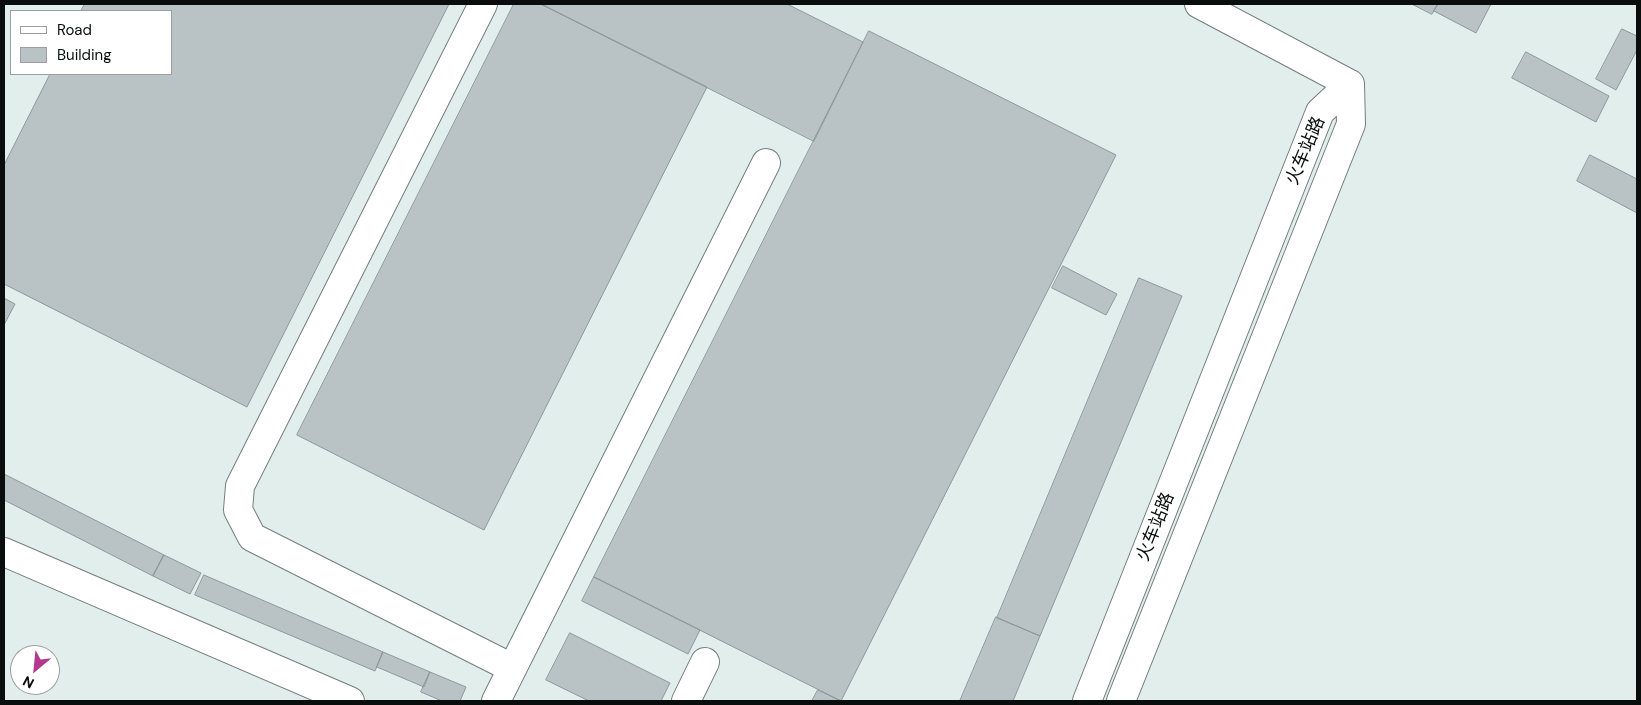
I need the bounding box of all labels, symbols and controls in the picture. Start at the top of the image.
legend [10,10,172,75]
text: Road [57,20,92,40]
text: Building [57,45,112,65]
street label: 火车站路 [1282,114,1330,188]
street label: 火车站路 [1133,490,1179,564]
north arrow [10,645,60,695]
text: N [20,672,37,693]

